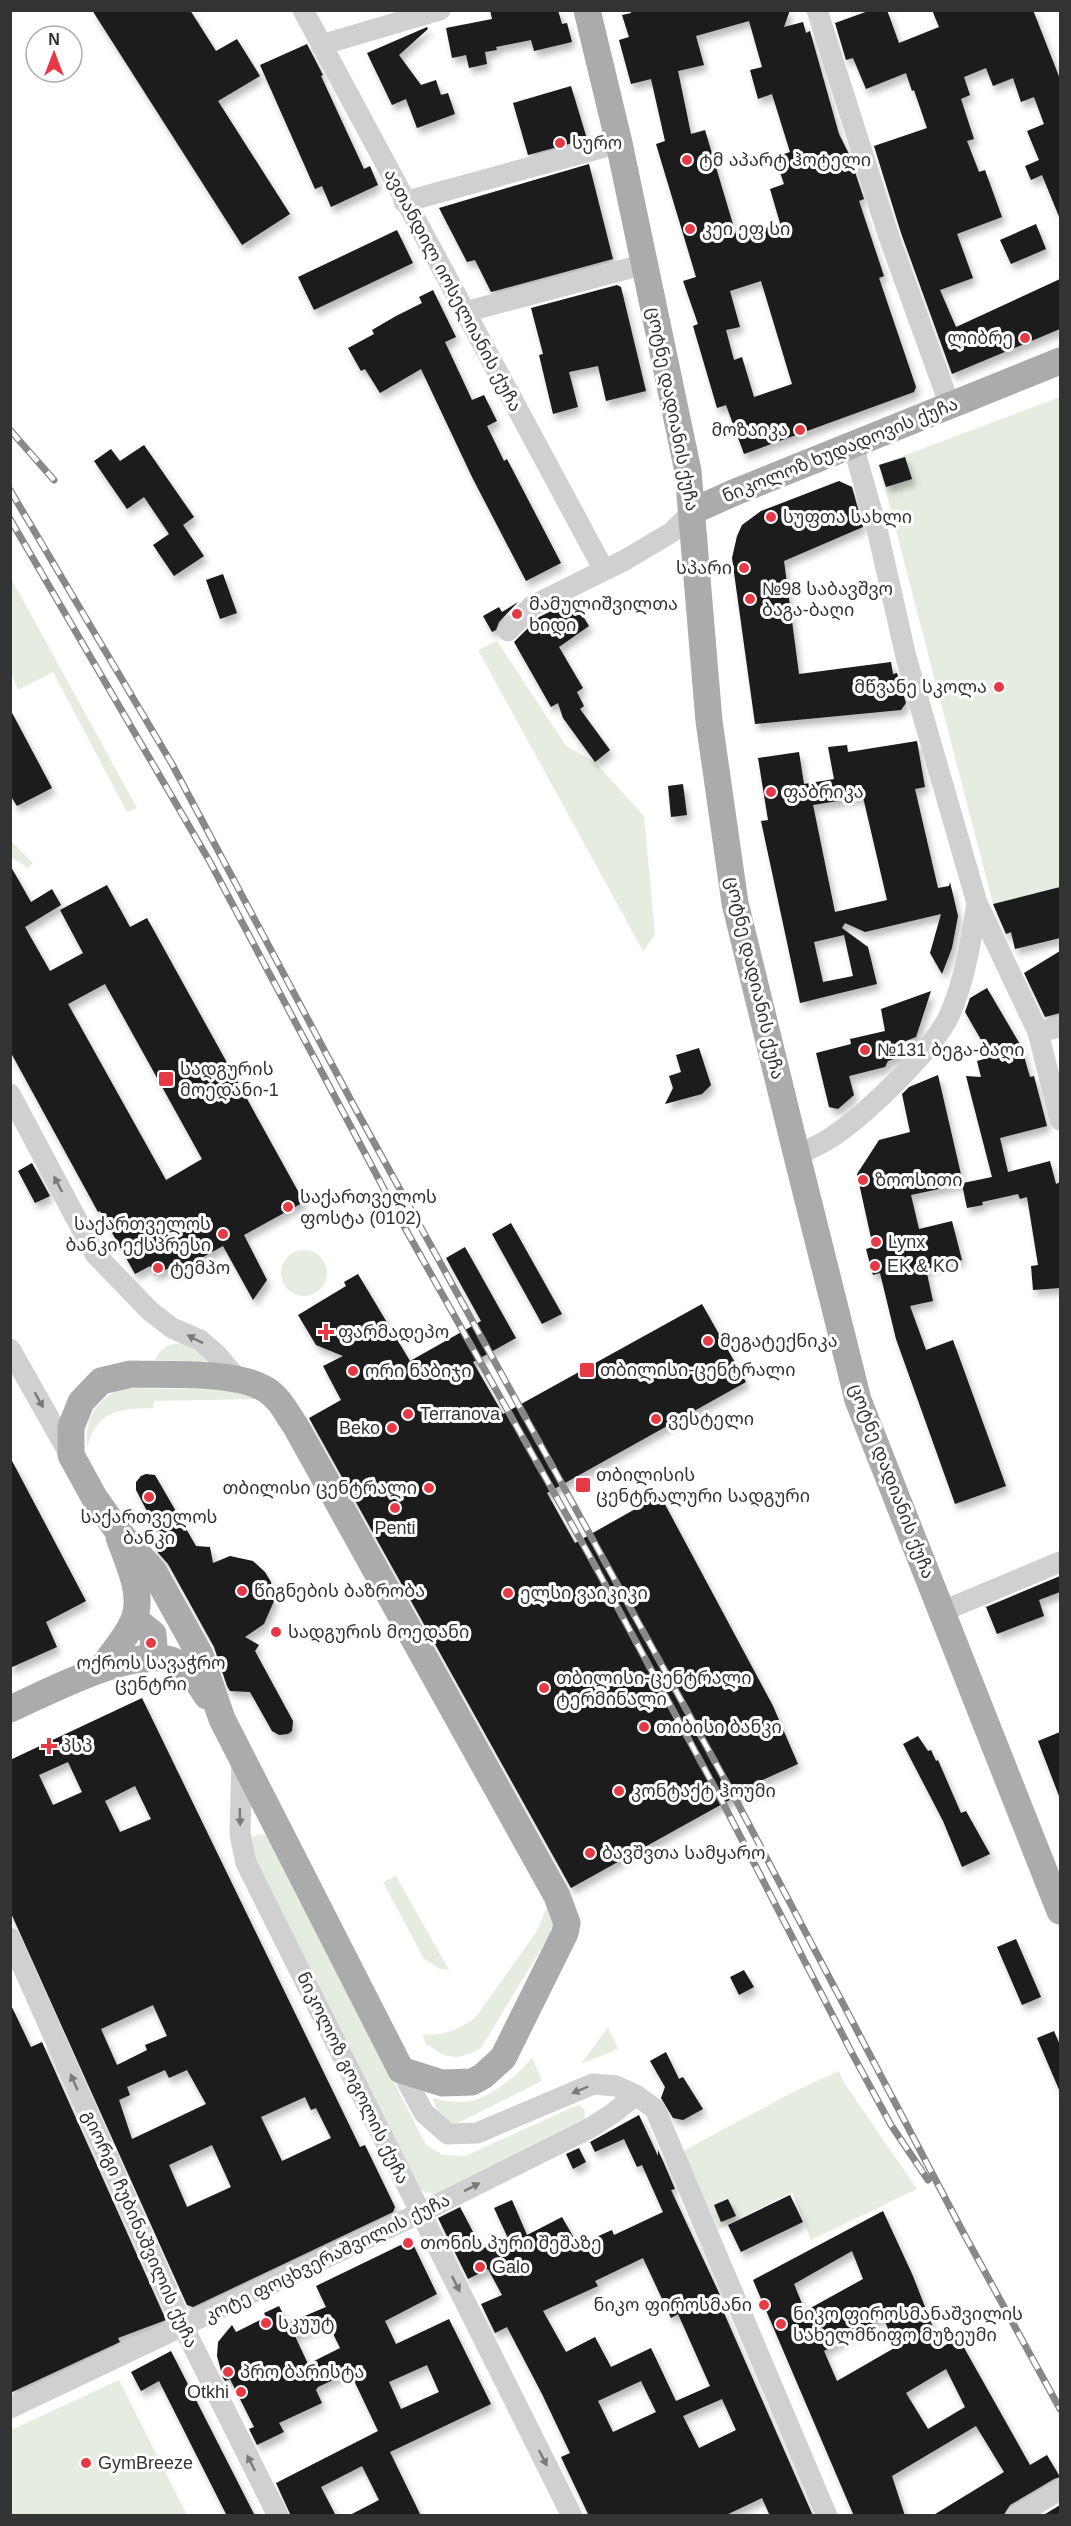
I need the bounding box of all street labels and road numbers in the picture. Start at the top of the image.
street label: ავთანდილ იოსელიანის ქუჩა [379,165,526,415]
street label: ცოტნე დადიანის ქუჩა [642,305,703,513]
street label: ნიკოლოზ ხუდადოვის ქუჩა [719,394,961,507]
street label: ცოტნე დადიანის ქუჩა [721,875,788,1081]
street label: ცოტნე დადიანის ქუჩა [845,1381,938,1582]
street label: ნიკოლოზ გოგოლის ქუჩა [292,1969,413,2188]
street label: გიორგი ჩუბინაშვილის ქუჩა [78,2107,202,2351]
street label: კოტე ფოცხვერაშვილის ქუჩა [201,2190,454,2327]

